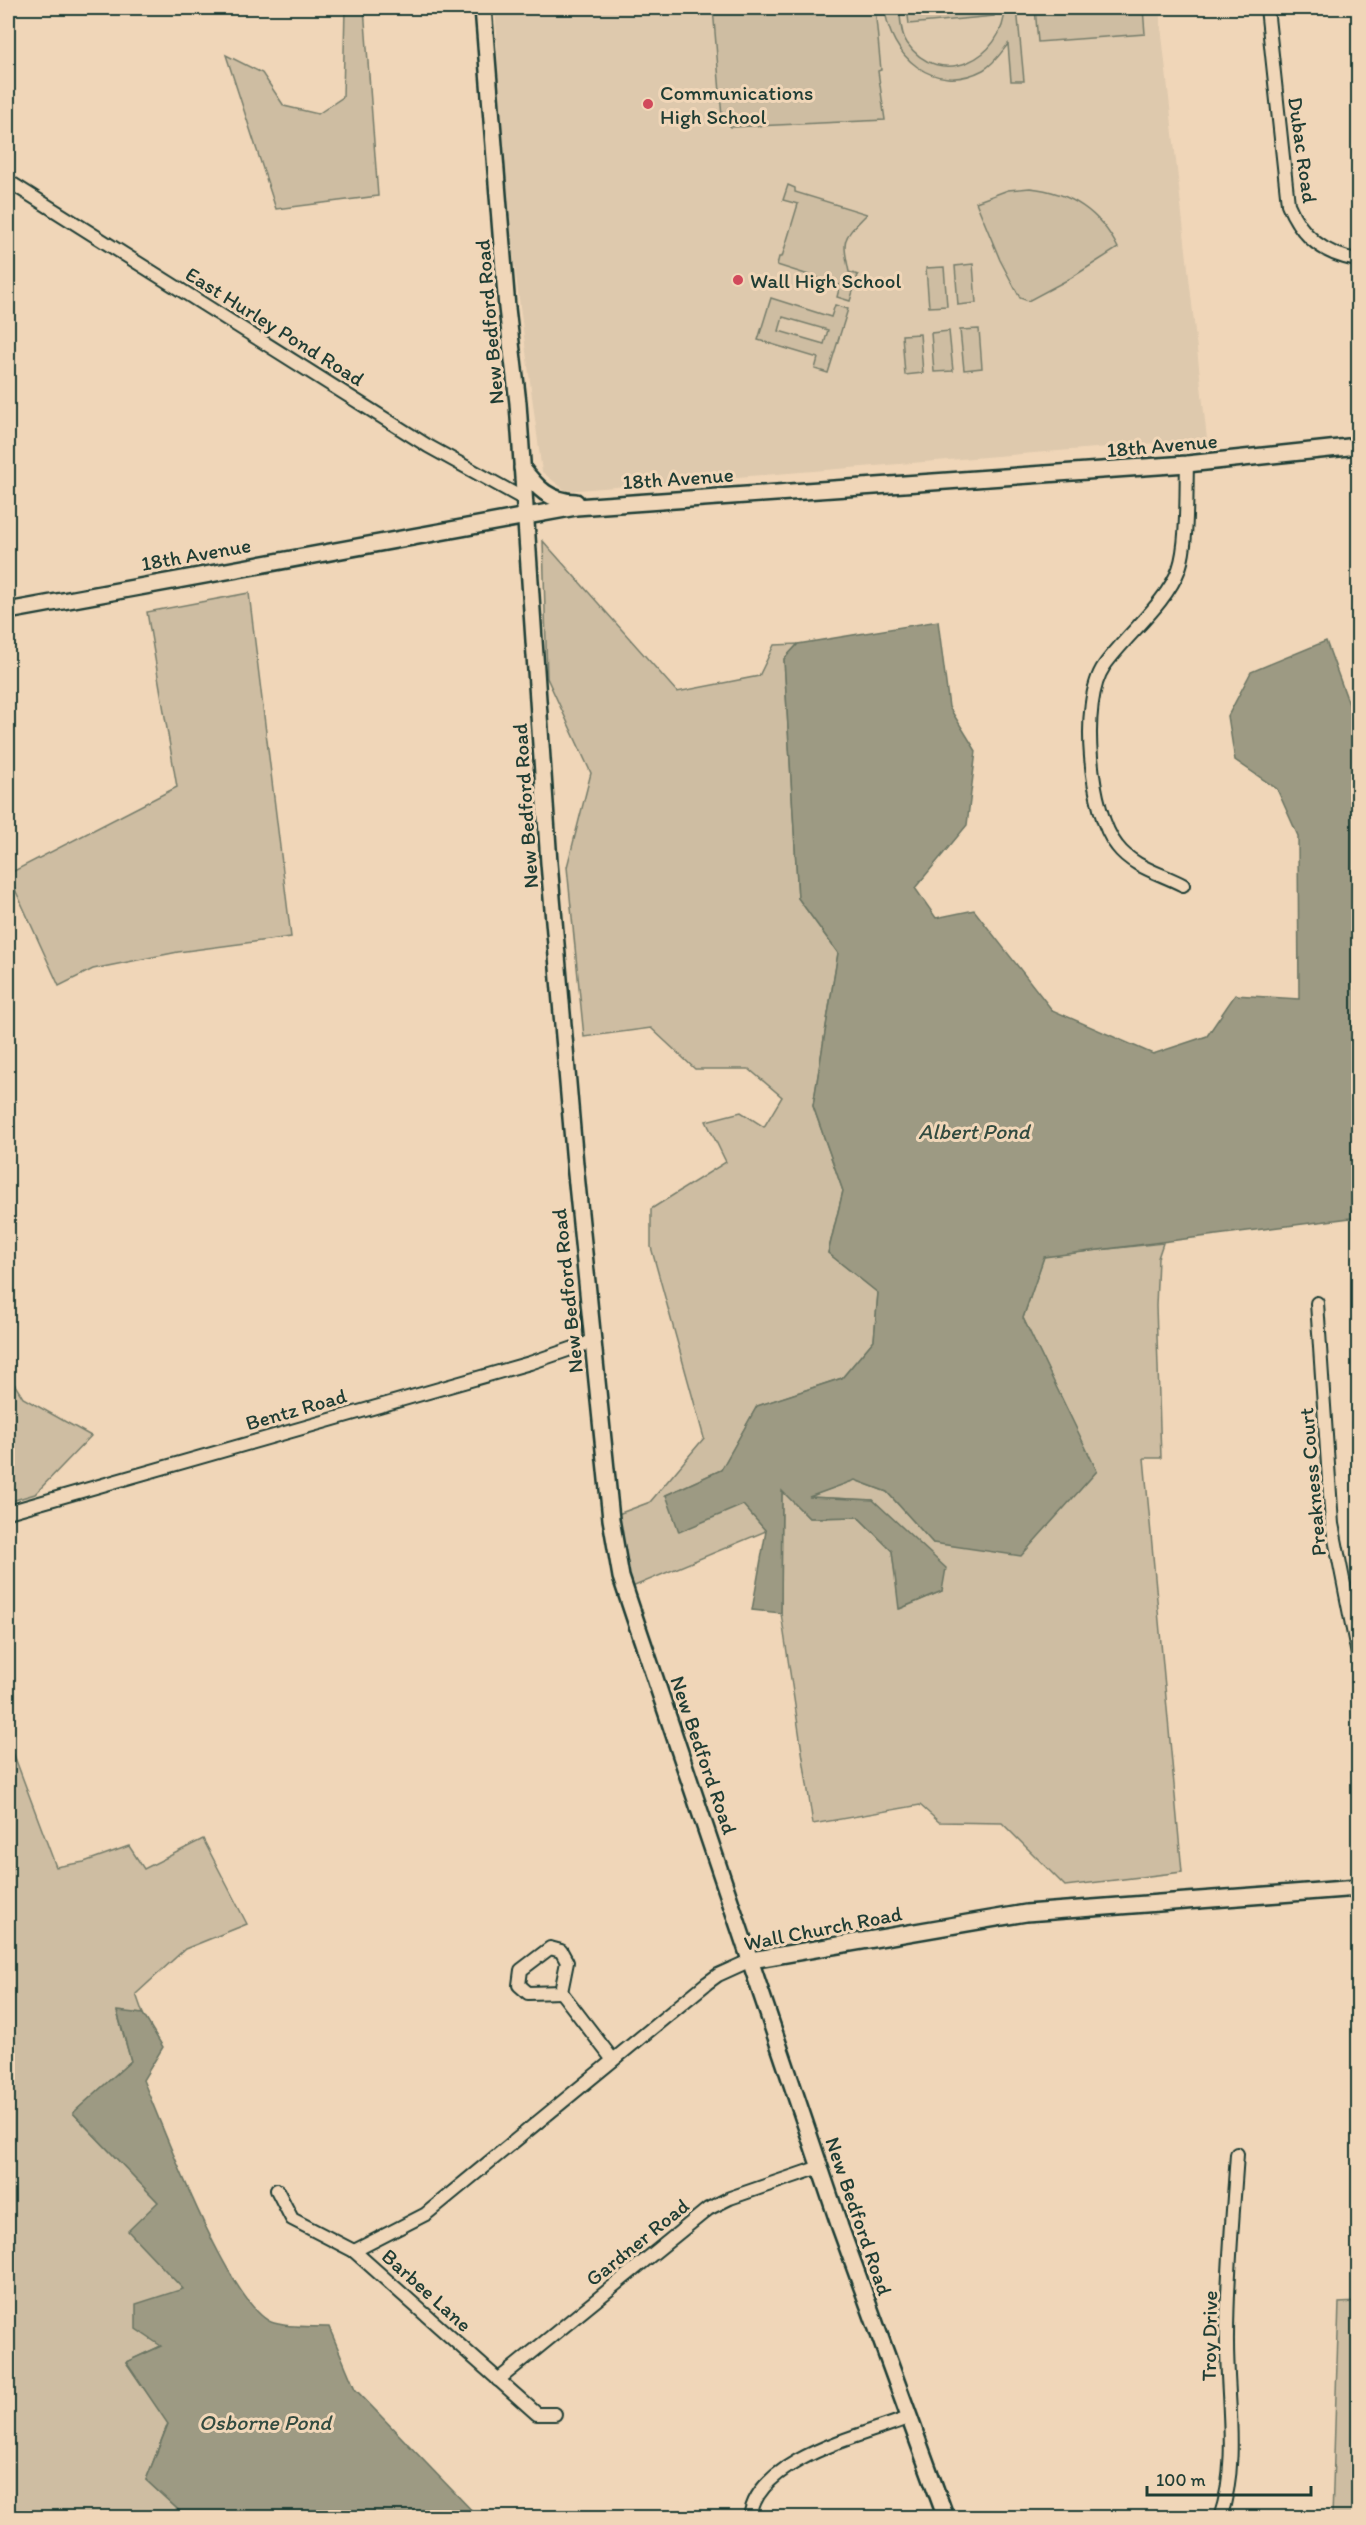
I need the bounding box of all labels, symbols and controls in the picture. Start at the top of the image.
place label: Communications High School [660,80,813,129]
street label: Dubac Road [1283,95,1323,205]
marker: Communications High School [641,97,655,111]
street label: New Bedford Road [469,238,509,406]
street label: East Hurley Pond Road [181,261,369,391]
place label: Wall High School [750,268,901,293]
marker: Wall High School [731,273,745,287]
street label: 18th Avenue [1105,428,1219,462]
street label: 18th Avenue [622,462,734,494]
street label: 18th Avenue [139,532,253,576]
street label: New Bedford Road [507,722,543,890]
water label: Albert Pond [918,1118,1032,1145]
street label: New Bedford Road [546,1207,588,1375]
street label: Bentz Road [243,1383,350,1435]
street label: Preakness Court [1293,1407,1331,1557]
street label: New Bedford Road [665,1673,743,1838]
street label: Wall Church Road [742,1900,905,1956]
street label: New Bedford Road [820,2134,898,2299]
street label: Gardner Road [580,2193,694,2291]
street label: Barbee Lane [377,2243,477,2337]
street label: Troy Drive [1196,2290,1222,2382]
water label: Osborne Pond [199,2409,333,2436]
scale bar [1147,2459,1310,2497]
text: 100 m [1156,2469,1206,2491]

